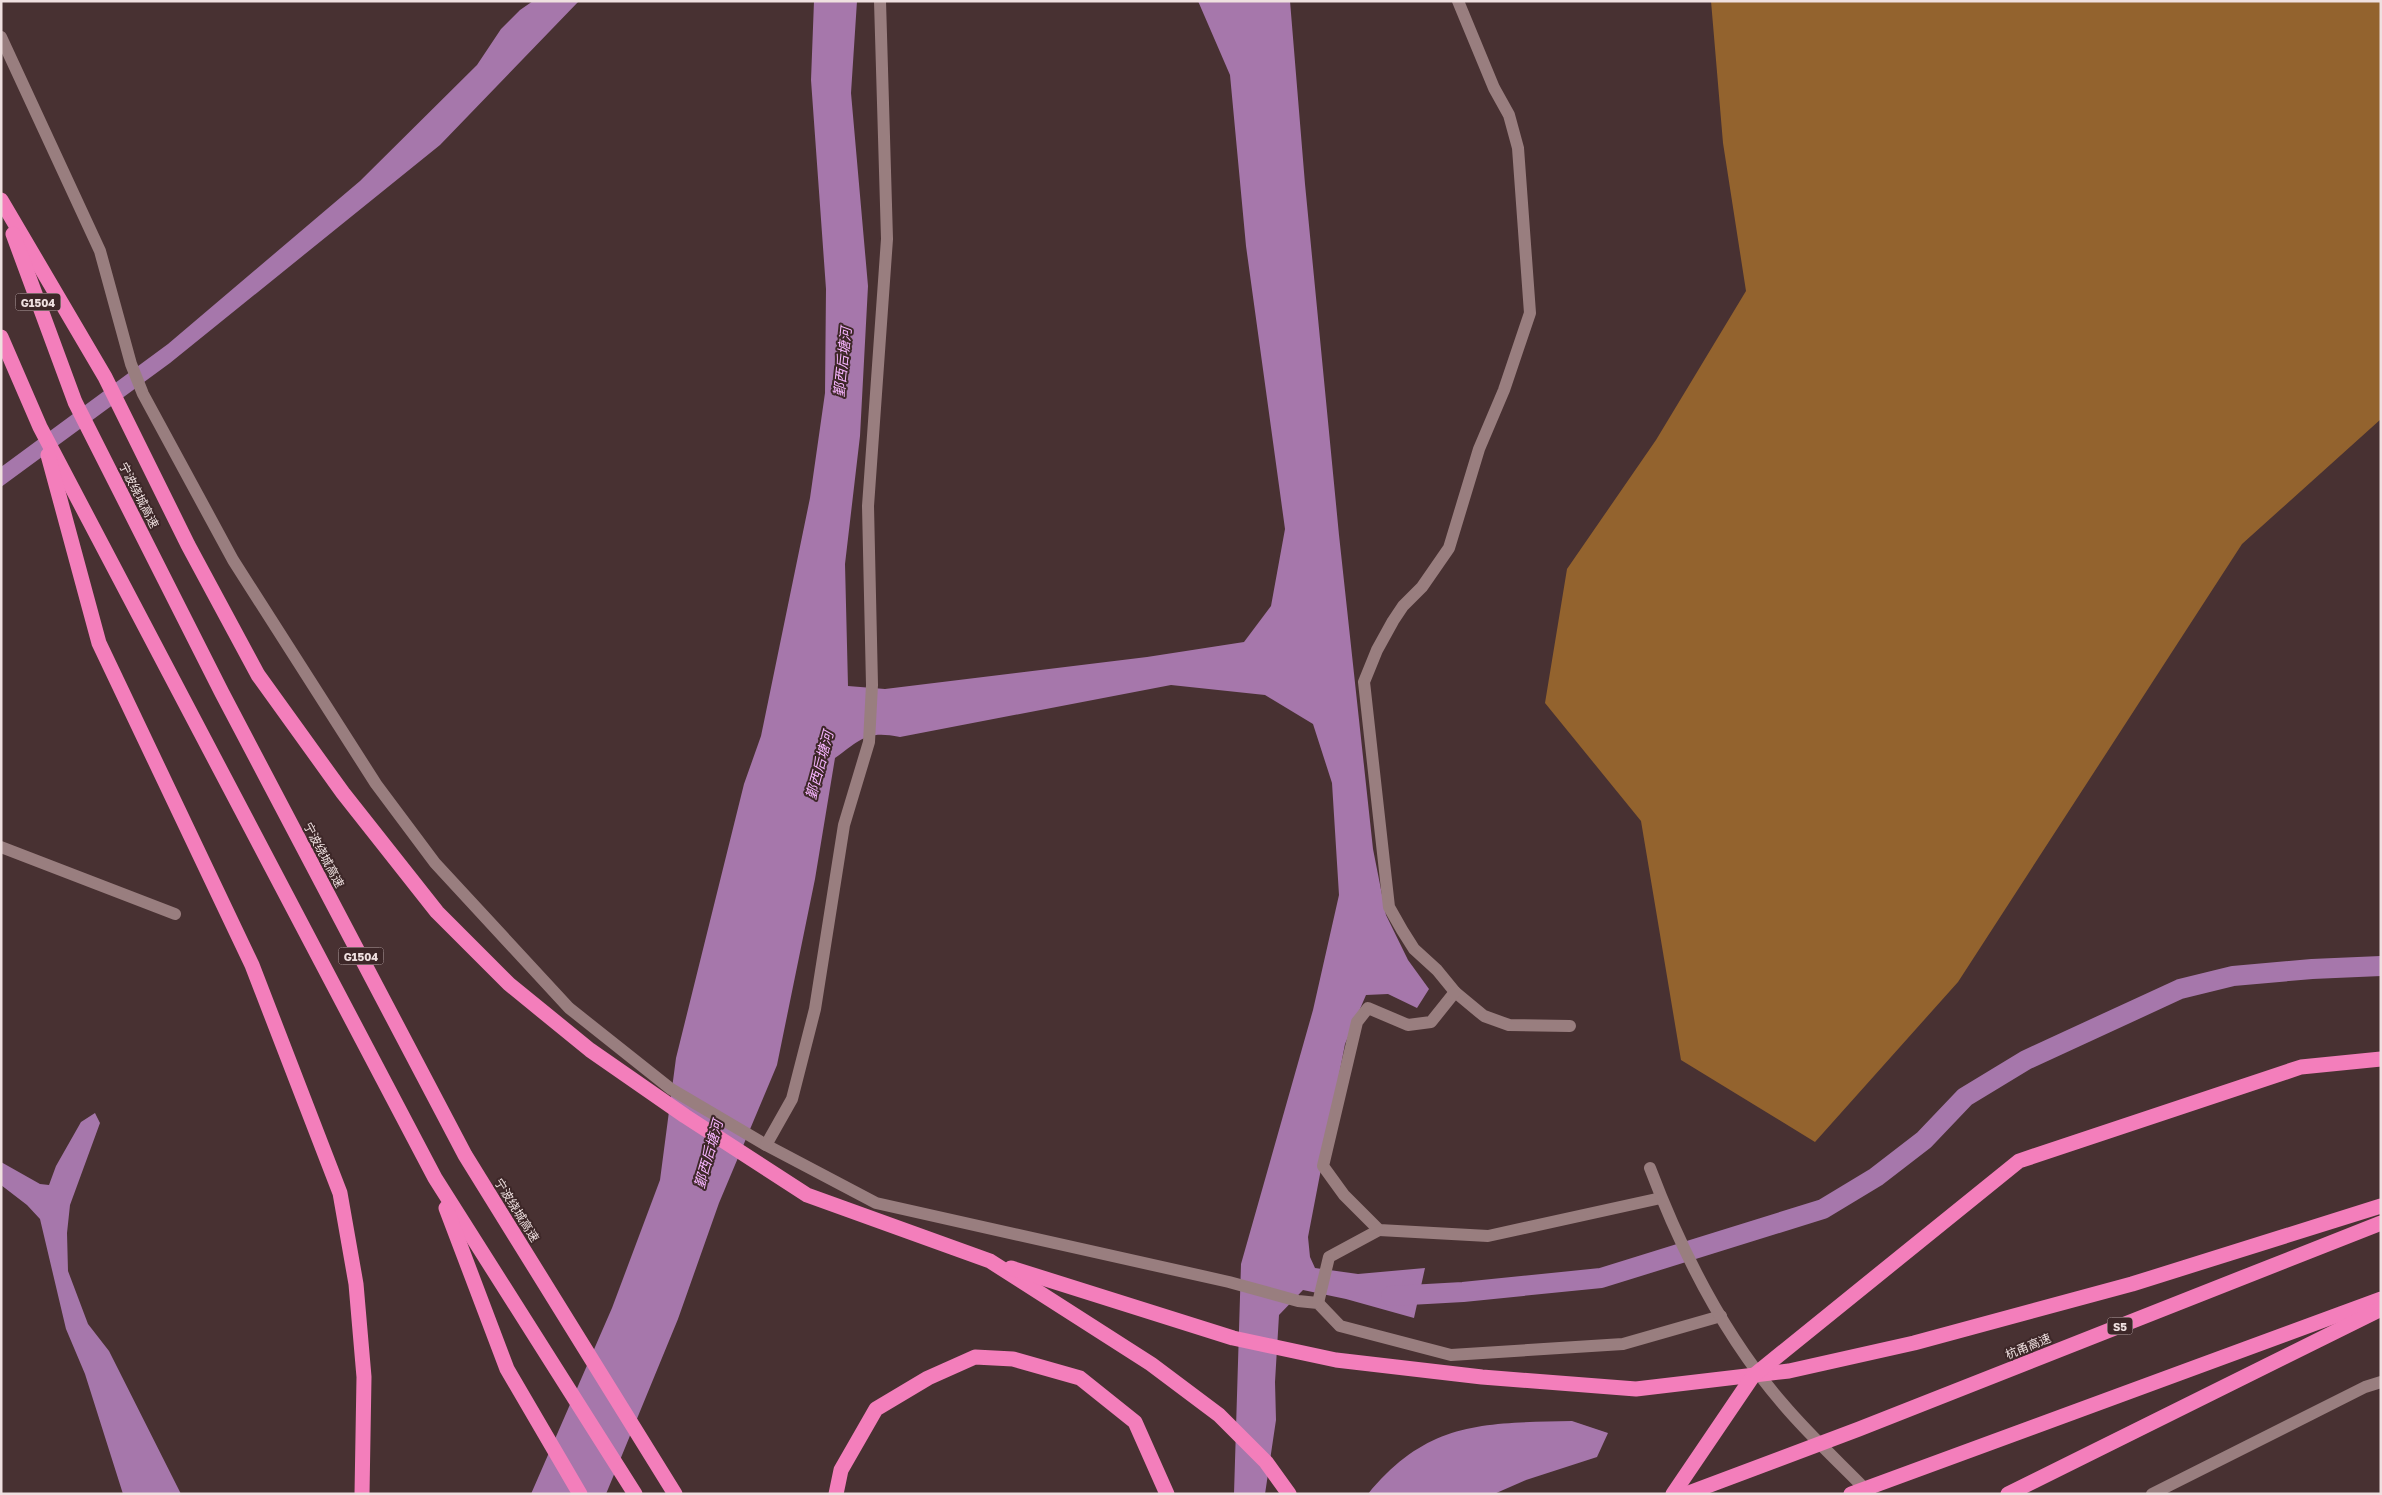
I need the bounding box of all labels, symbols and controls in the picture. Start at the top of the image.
road number: G1504 [15,294,60,310]
water label: 鄞西后塘河 [830,323,854,398]
street label: 宁波绕城高速 [116,460,162,530]
water label: 鄞西后塘河 [802,726,837,801]
street label: 宁波绕城高速 [300,820,348,890]
road number: G1504 [338,948,384,964]
water label: 鄞西后塘河 [690,1115,727,1190]
street label: 宁波绕城高速 [492,1175,542,1245]
road number: S5 [2108,1318,2132,1334]
street label: 杭甬高速 [2003,1330,2053,1362]

